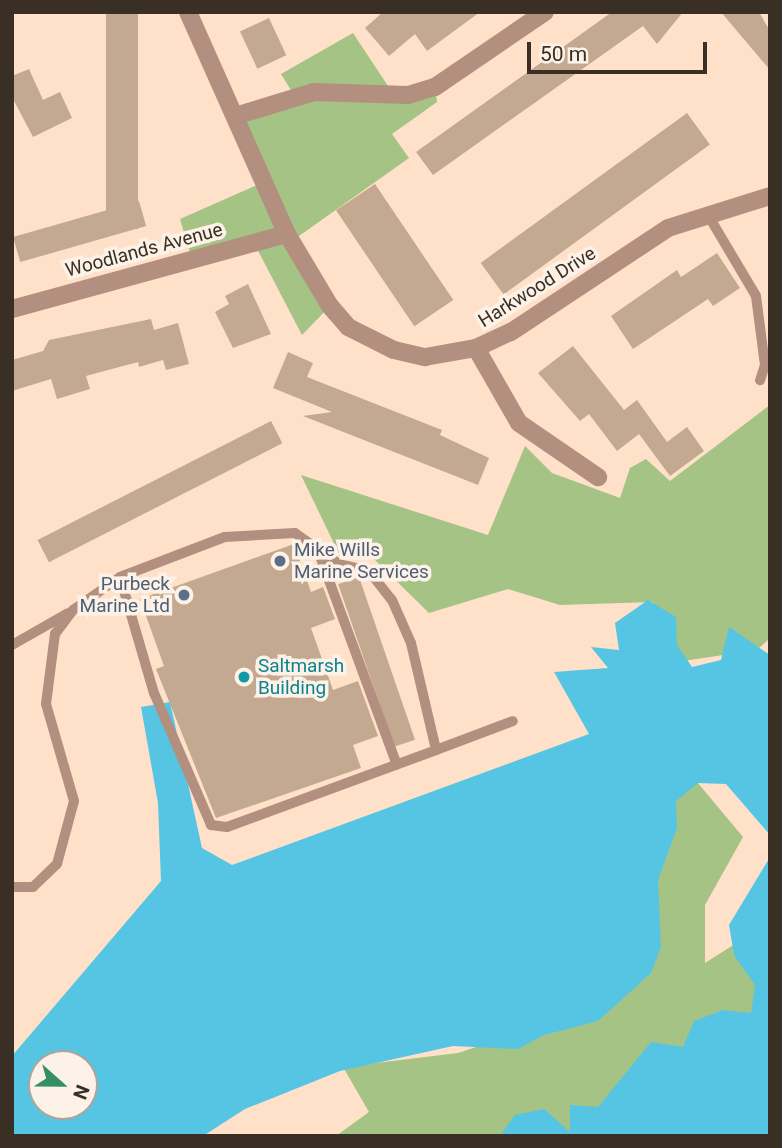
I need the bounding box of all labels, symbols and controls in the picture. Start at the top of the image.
scale bar [530,28,710,72]
text: 50 m [540,42,587,66]
street label: Woodlands Avenue [63,218,225,282]
street label: Harkwood Drive [474,242,600,332]
place label: Mike Wills Marine Services [294,539,429,583]
marker: Mike Wills Marine Services [272,553,288,569]
place label: Purbeck Marine Ltd [80,573,170,617]
marker: Purbeck Marine Ltd [176,587,192,603]
place label: Saltmarsh Building [258,655,344,699]
marker: Saltmarsh Building [236,669,252,685]
north arrow [28,1050,98,1120]
text: N [68,1082,94,1102]

